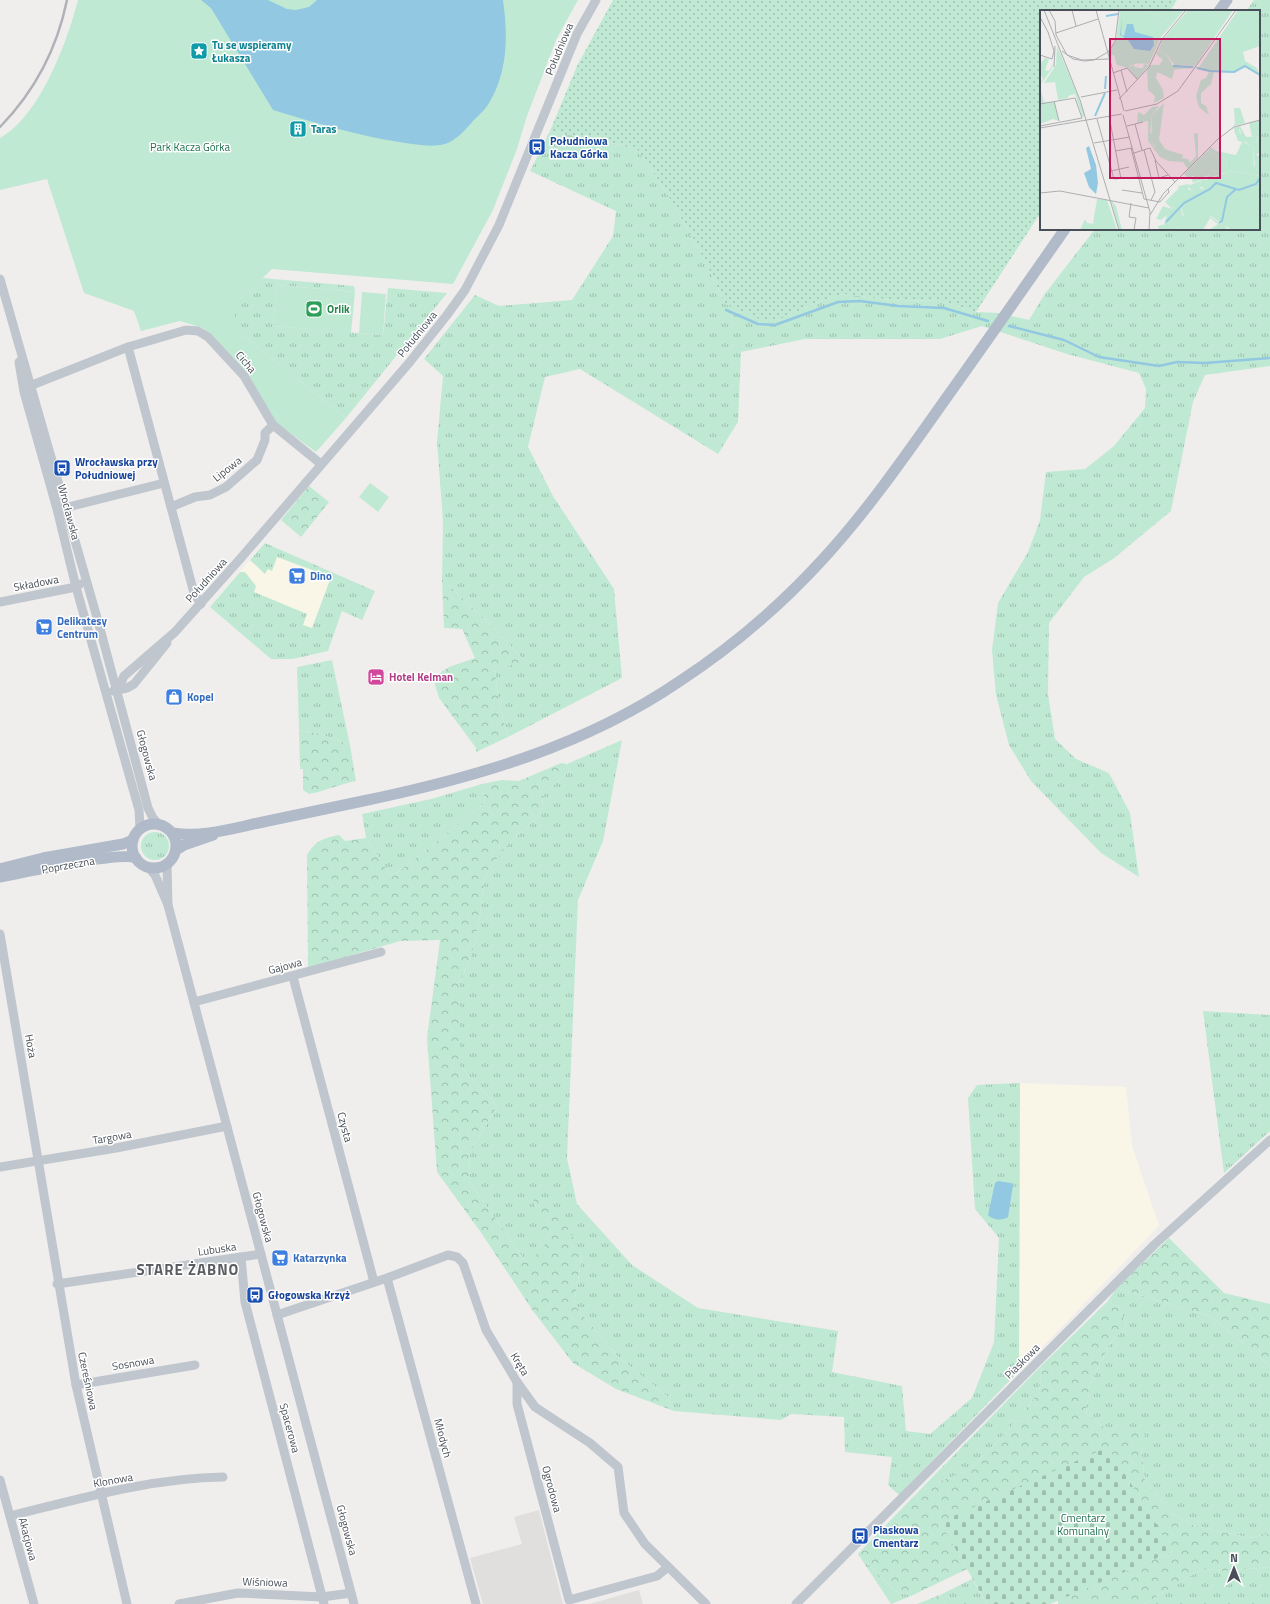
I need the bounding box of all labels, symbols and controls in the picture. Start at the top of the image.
inset map [1040,10,1260,230]
street label: Południowa [541,20,577,78]
place label: Tu se wspieramy Łukasza [211,37,292,66]
place icon: Tu se wspieramy Łukasza [189,41,209,61]
building icon: Taras [288,119,308,139]
place label: Taras [311,121,337,137]
place label: Południowa Kacza Górka [550,133,608,162]
bus stop icon: Południowa Kacza Górka [527,137,547,157]
park label: Park Kacza Górka [150,139,231,155]
sports icon: Orlik [304,299,324,319]
place label: Orlik [327,301,350,317]
street label: Południowa [393,307,441,361]
street label: Cicha [232,347,260,377]
street label: Lipowa [209,452,245,485]
place label: Wrocławska przy Południowej [75,454,158,483]
bus stop icon: Wrocławska przy Południowej [52,458,72,478]
street label: Wrocławska [54,482,84,542]
street label: Południowa [182,554,231,606]
supermarket icon: Dino [287,566,307,586]
place label: Dino [310,568,332,584]
street label: Składowa [12,571,60,595]
place label: Delikatesy Centrum [57,613,107,642]
supermarket icon: Delikatesy Centrum [34,617,54,637]
hotel icon: Hotel Kelman [366,667,386,687]
place label: Hotel Kelman [389,669,453,685]
shop icon: Kopel [164,687,184,707]
place label: Kopel [187,689,214,705]
street label: Głogowska [133,728,162,782]
street label: Poprzeczna [40,852,96,878]
street label: Gajowa [266,954,304,978]
street label: Hoża [21,1033,41,1060]
street label: Czysta [333,1110,357,1144]
street label: Targowa [91,1126,133,1148]
street label: Głogowska [249,1190,278,1244]
street label: Lubuska [197,1238,238,1260]
supermarket icon: Katarzynka [270,1248,290,1268]
place label: Katarzynka [293,1250,347,1266]
district label: STARE ŻABNO [137,1258,239,1281]
bus stop icon: Głogowska Krzyż [245,1285,265,1305]
place label: Głogowska Krzyż [268,1287,350,1303]
street label: Piaskowa [1001,1339,1044,1382]
street label: Kręta [507,1349,534,1379]
street label: Czereśniowa [74,1351,102,1412]
street label: Sosnowa [111,1351,156,1375]
street label: Spacerowa [276,1401,304,1455]
street label: Młodych [430,1417,456,1460]
street label: Ogrodowa [538,1464,566,1515]
street label: Klonowa [92,1469,135,1491]
street label: Głogowska [333,1503,362,1557]
park label: Cmentarz Komunalny [1057,1510,1110,1539]
street label: Akacjowa [15,1516,42,1563]
place label: Piaskowa Cmentarz [873,1522,919,1551]
bus stop icon: Piaskowa Cmentarz [850,1526,870,1546]
north arrow [1214,1548,1254,1588]
text: N [1230,1550,1238,1566]
street label: Wiśniowa [242,1573,288,1591]

